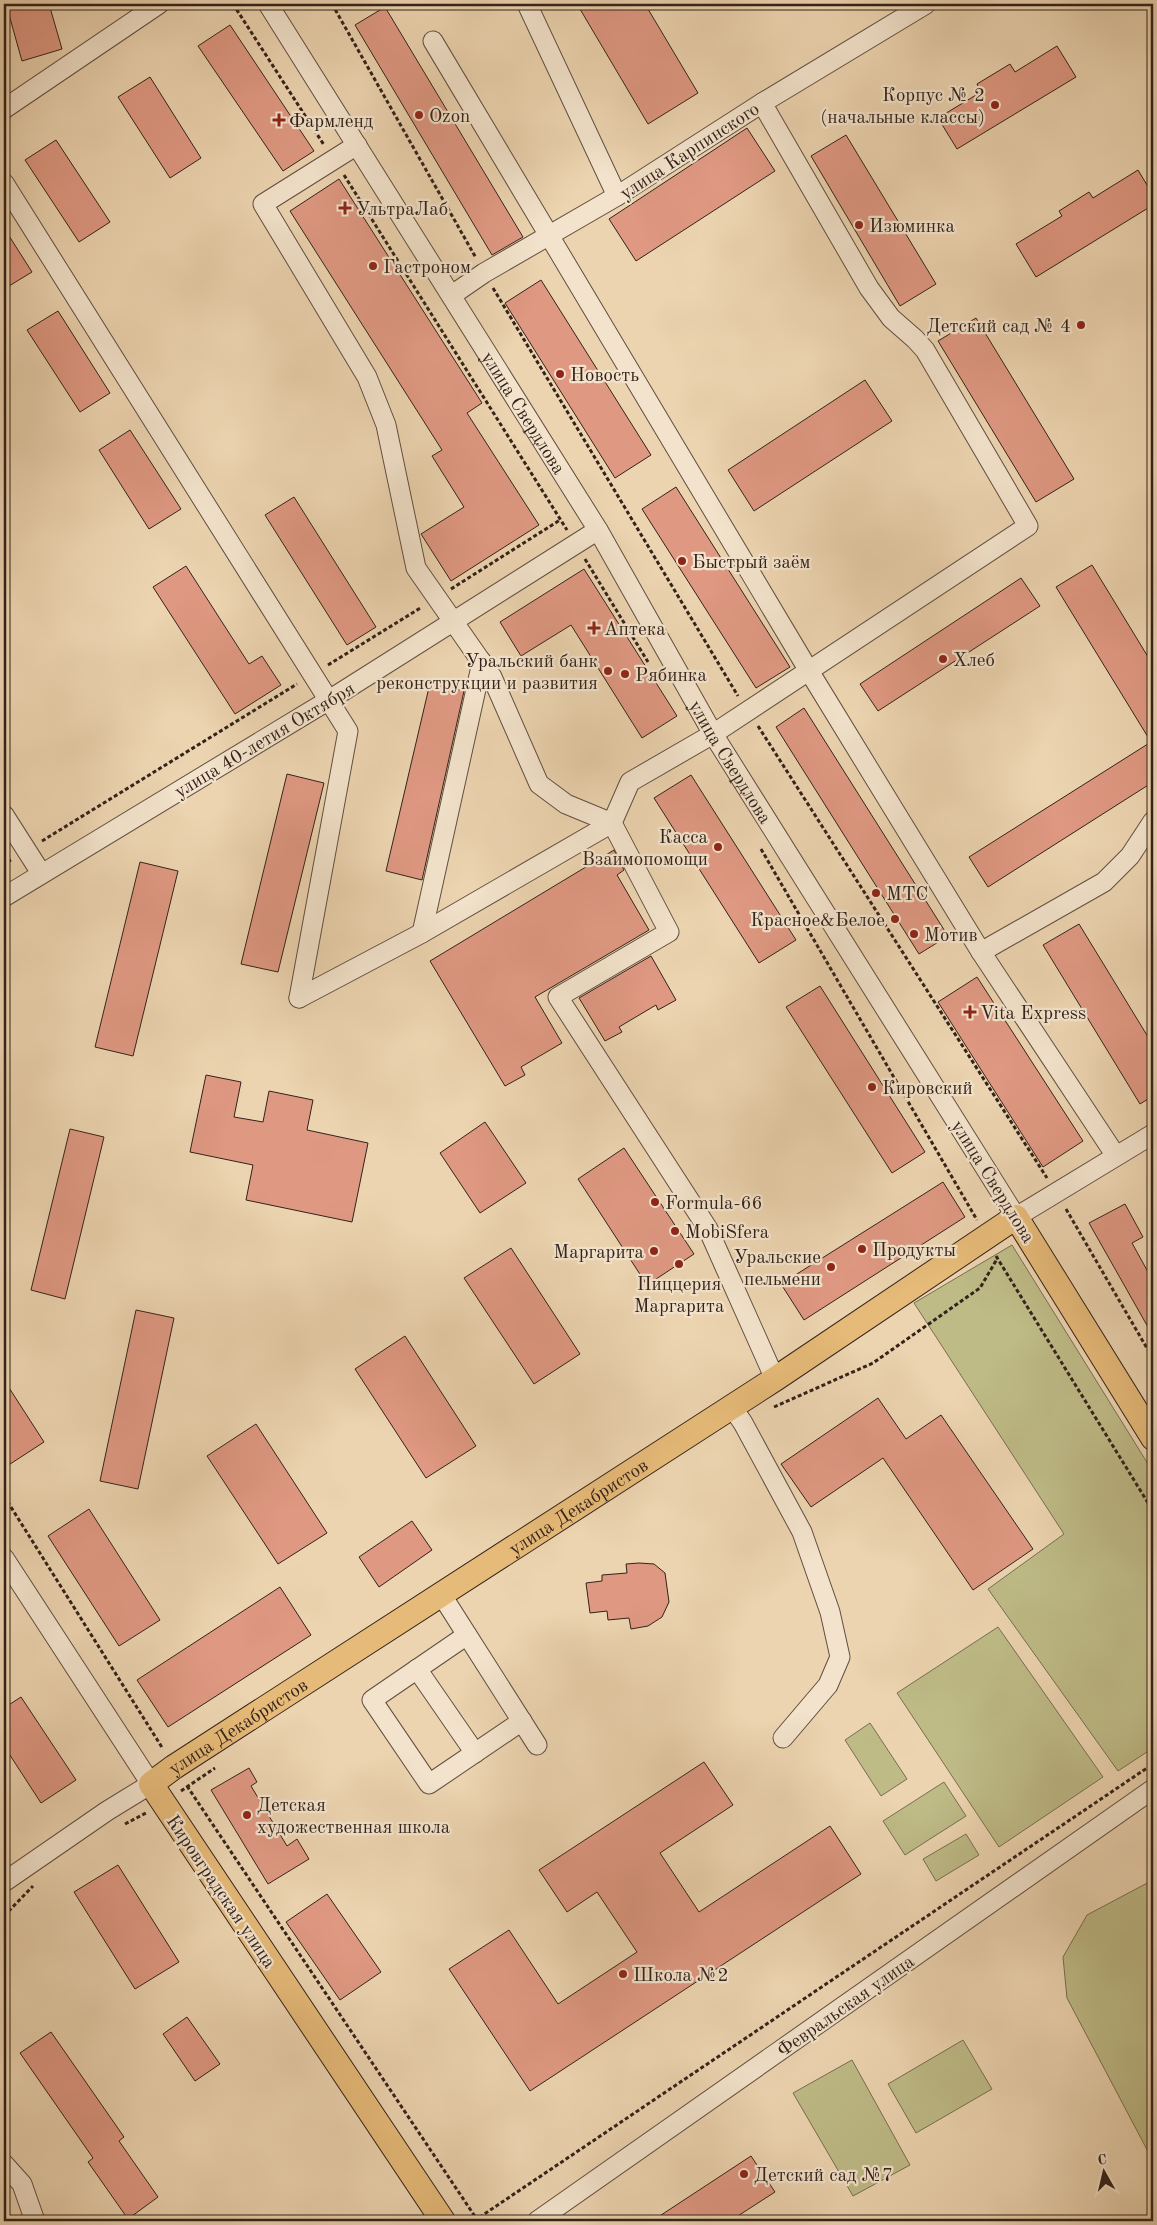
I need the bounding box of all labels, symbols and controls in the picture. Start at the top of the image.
place label: Корпус № 2 (начальные классы) [820,87,985,128]
marker: Корпус № 2 (начальные классы) [989,99,1001,111]
street label: улица Карпинского [617,100,763,204]
place label: Ozon [429,108,470,127]
marker: Ozon [413,109,425,121]
place label: Фармленд [289,113,374,132]
marker: Фармленд [273,114,285,126]
marker: УльтраЛаб [338,201,352,215]
place label: УльтраЛаб [356,201,448,220]
place label: Изюминка [869,218,956,237]
marker: Изюминка [853,219,865,231]
place label: Гастроном [383,259,471,278]
marker: Гастроном [367,260,379,272]
place label: Детский сад № 4 [927,318,1071,337]
marker: Детский сад № 4 [1075,319,1087,331]
street label: улица Свердлова [477,349,568,479]
place label: Новость [570,367,639,386]
marker: Новость [554,368,566,380]
place label: Быстрый заём [692,554,811,573]
marker: Быстрый заём [676,555,688,567]
place label: Аптека [604,621,666,640]
marker: Аптека [588,622,600,634]
place label: Хлеб [953,652,995,671]
place label: Уральский банк реконструкции и развития [376,653,598,694]
marker: Хлеб [937,653,949,665]
marker: Уральский банк реконструкции и развития [602,665,614,677]
place label: Рябинка [635,667,707,686]
marker: Рябинка [619,668,631,680]
street label: улица 40-летия Октября [172,680,359,802]
street label: улица Свердлова [684,698,774,828]
place label: Касса Взаимопомощи [582,829,709,870]
marker: Касса Взаимопомощи [712,841,724,853]
place label: МТС [886,886,928,905]
marker: МТС [870,887,882,899]
place label: Красное&Белое [750,912,885,931]
marker: Красное&Белое [889,913,901,925]
place label: Мотив [924,927,978,946]
marker: Мотив [908,928,920,940]
place label: Vita Express [980,1005,1086,1024]
marker: Vita Express [964,1006,976,1018]
place label: Кировский [882,1080,973,1099]
marker: Кировский [866,1081,878,1093]
street label: улица Свердлова [947,1118,1038,1248]
place label: Formula-66 [665,1195,763,1214]
marker: Formula-66 [649,1196,661,1208]
place label: MobiSfera [685,1224,770,1243]
marker: MobiSfera [669,1225,681,1237]
place label: Продукты [872,1242,956,1261]
marker: Продукты [856,1243,868,1255]
place label: Маргарита [553,1244,645,1263]
marker: Маргарита [648,1245,660,1257]
place label: Уральские пельмени [734,1249,821,1290]
marker: Пиццерия Маргарита [673,1258,685,1270]
marker: Уральские пельмени [825,1261,837,1273]
place label: Пиццерия Маргарита [634,1276,725,1317]
street label: улица Декабристов [506,1457,652,1560]
street label: улица Декабристов [166,1676,312,1779]
place label: Детская художественная школа [257,1797,451,1838]
marker: Детская художественная школа [241,1809,253,1821]
street label: Кировградская улица [162,1812,279,1973]
street label: Февральская улица [774,1952,919,2061]
place label: Школа №2 [633,1967,729,1986]
marker: Школа №2 [617,1968,629,1980]
north arrow [1080,2148,1130,2198]
text: С [1097,2153,1108,2168]
place label: Детский сад №7 [754,2167,893,2186]
marker: Детский сад №7 [738,2168,750,2180]

